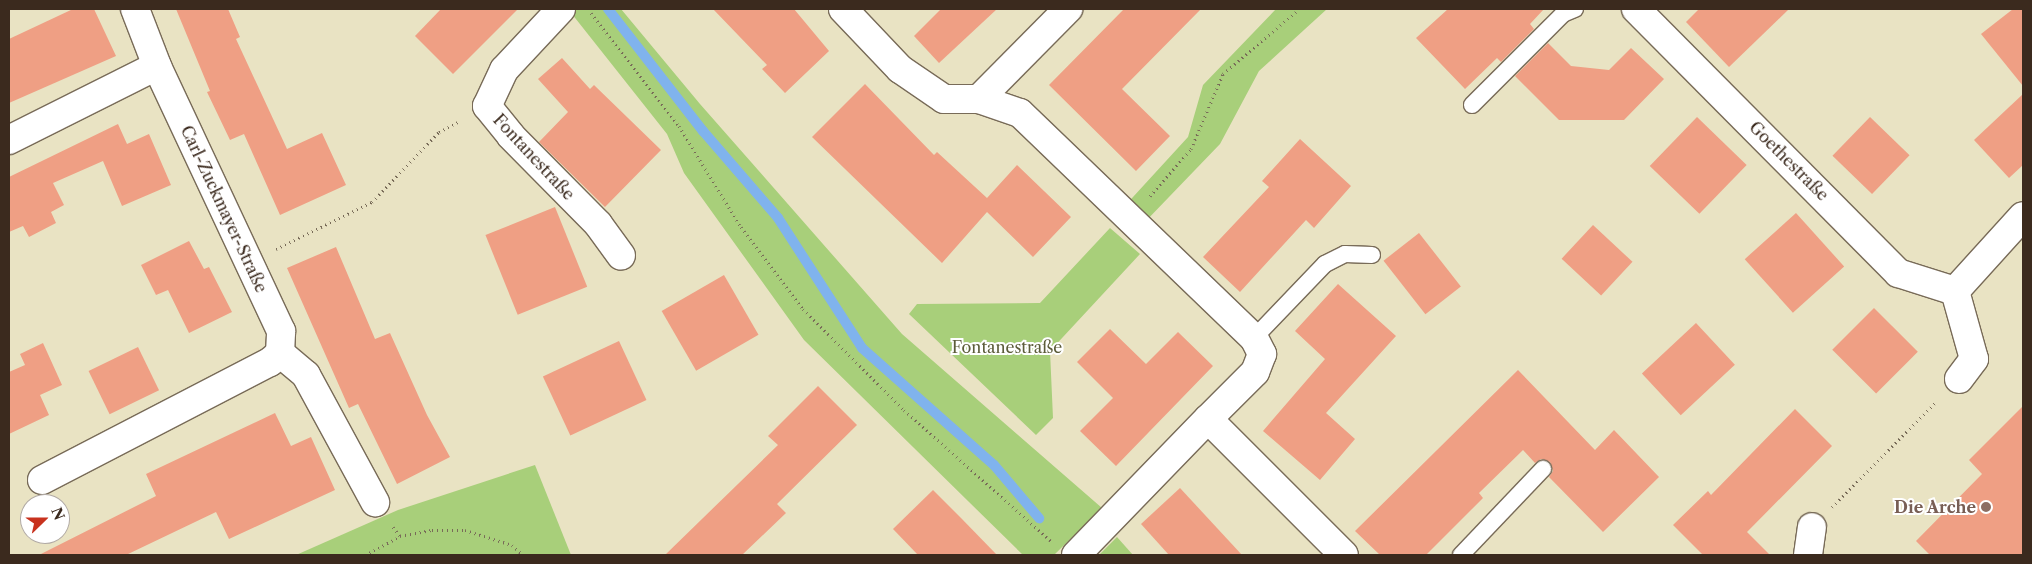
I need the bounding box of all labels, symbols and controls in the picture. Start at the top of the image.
street label: Fontanestraße [489,110,579,204]
street label: Goethestraße [1745,117,1833,205]
street label: Carl-Zuckmayer-Straße [177,123,271,295]
park label: Fontanestraße [952,337,1062,357]
north arrow [20,494,70,544]
place label: Die Arche [1893,497,1976,517]
marker: Die Arche [1980,501,1992,513]
text: N [47,505,69,523]

